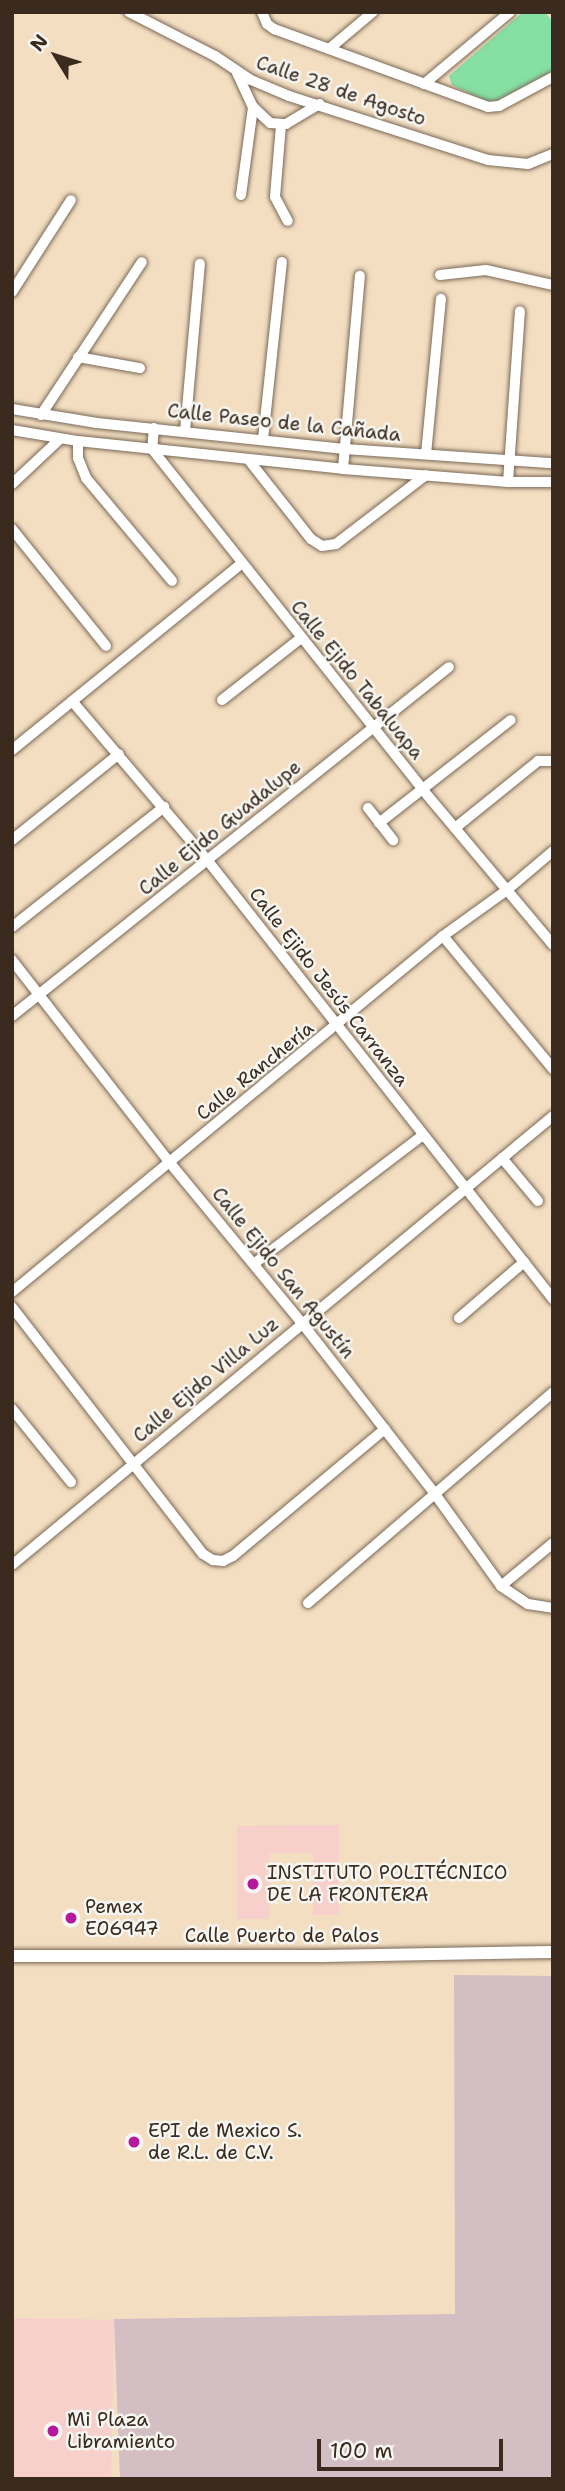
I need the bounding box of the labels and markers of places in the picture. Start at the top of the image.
place label: INSTITUTO POLITÉCNICO DE LA FRONTERA [267,1862,507,1906]
marker: INSTITUTO POLITÉCNICO DE LA FRONTERA [245,1876,261,1892]
place label: Pemex E06947 [85,1896,159,1940]
marker: Pemex E06947 [63,1910,79,1926]
place label: EPI de Mexico S. de R.L. de C.V. [148,2120,302,2164]
marker: EPI de Mexico S. de R.L. de C.V. [126,2134,142,2150]
place label: Mi Plaza Libramiento [67,2409,175,2453]
marker: Mi Plaza Libramiento [45,2423,61,2439]

